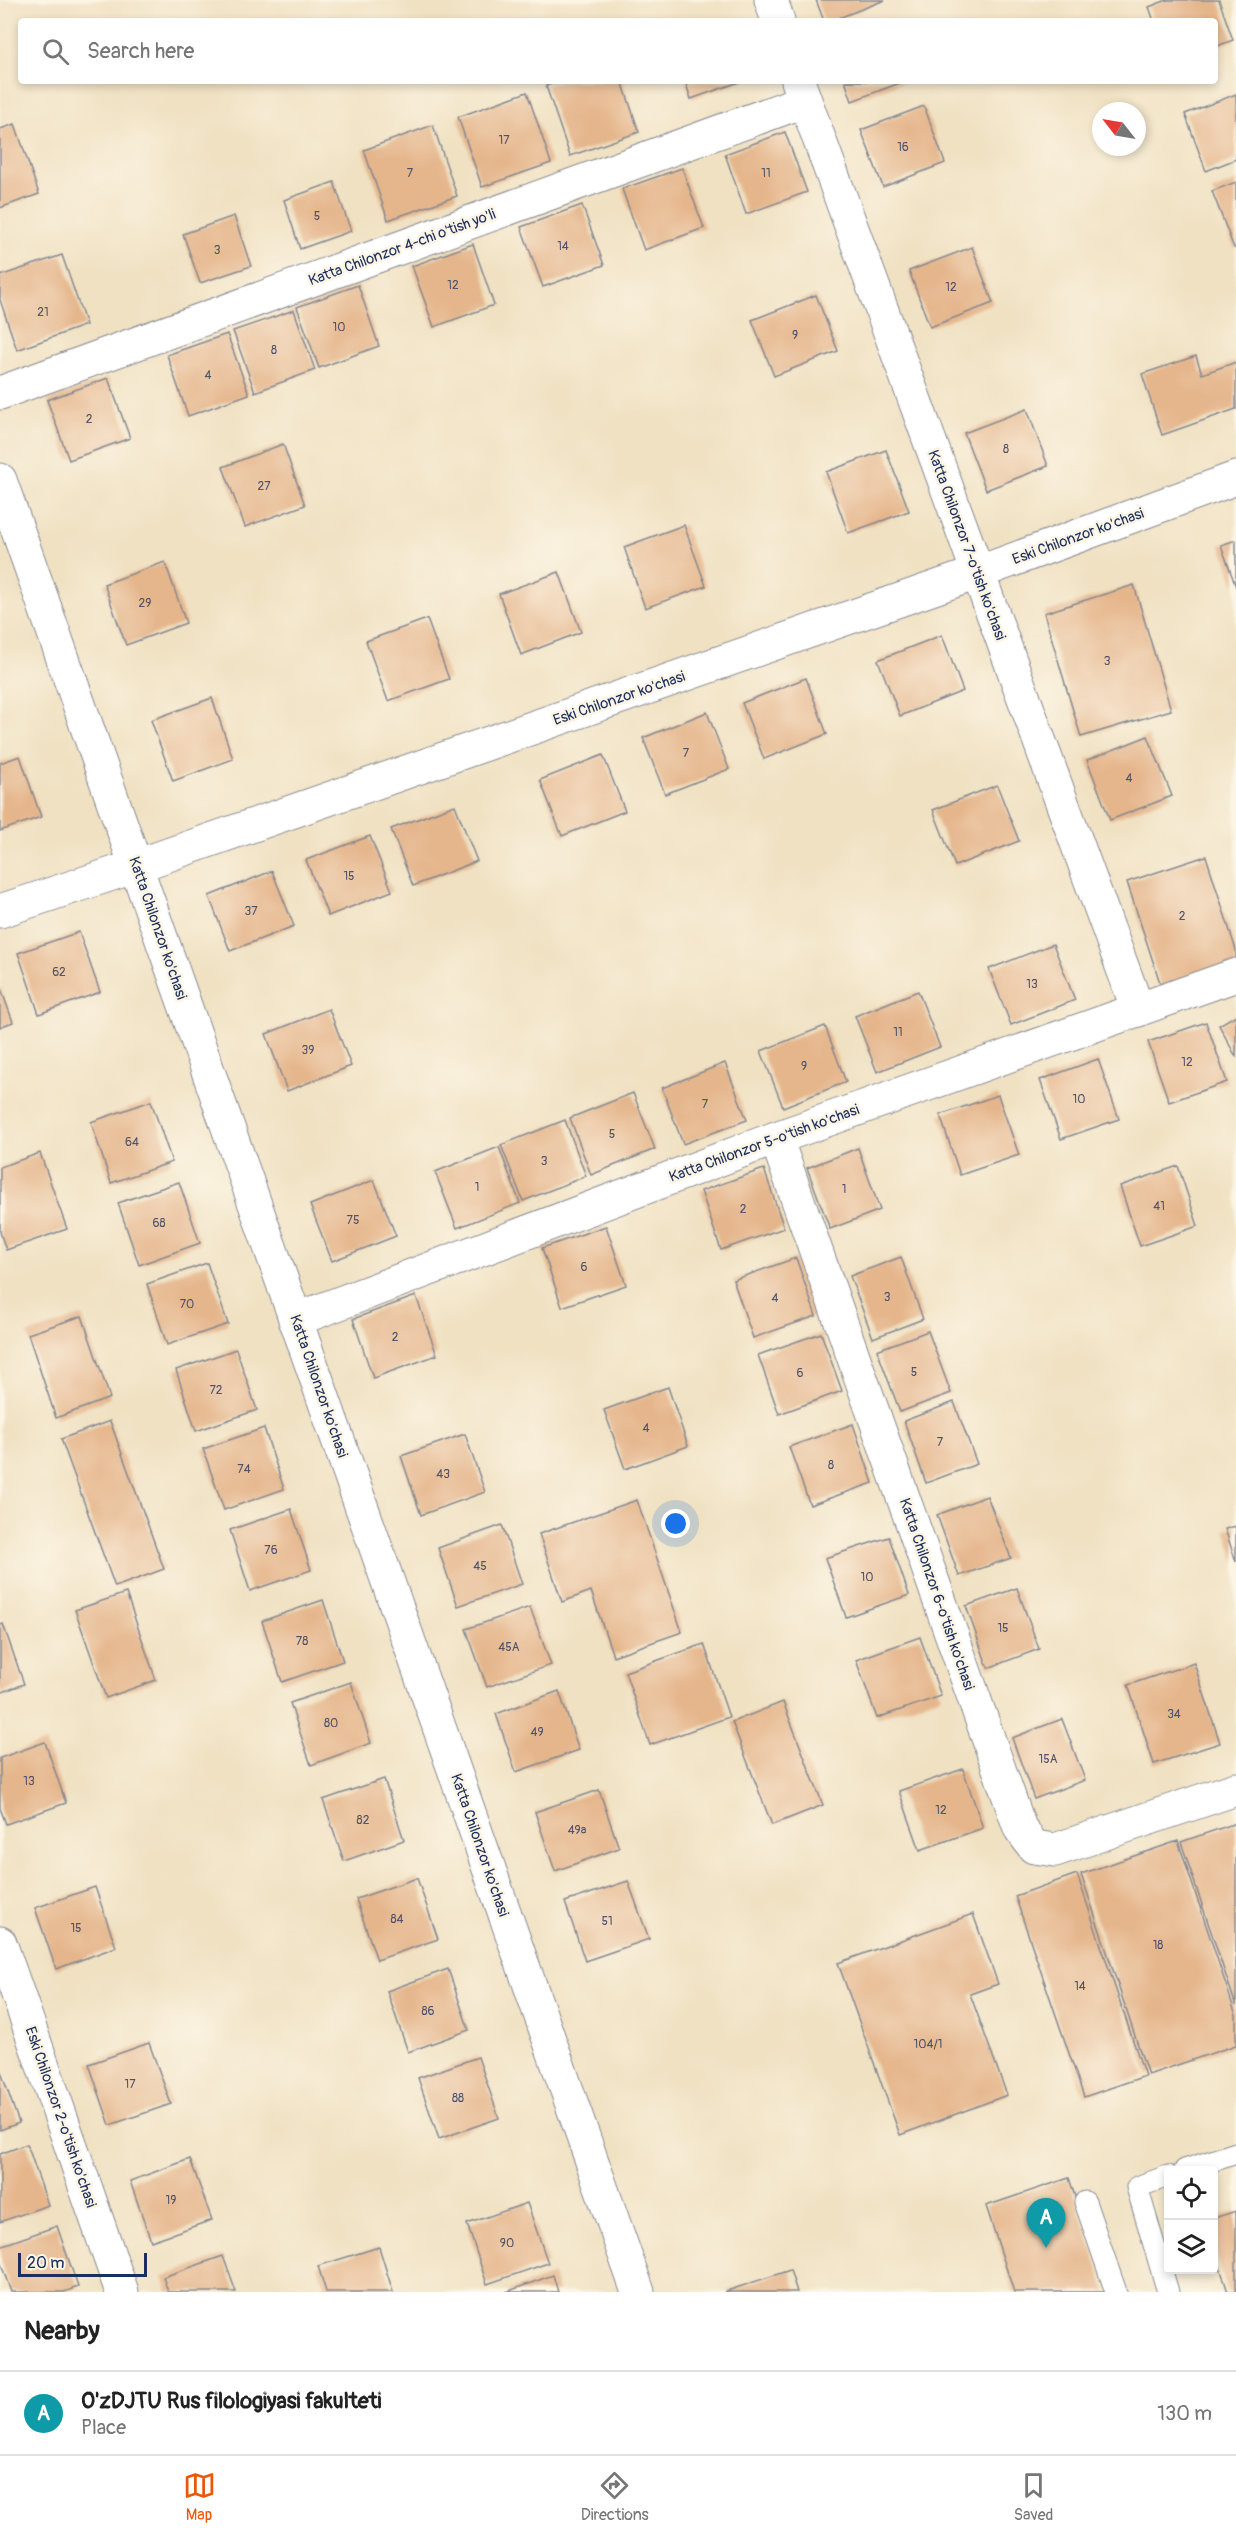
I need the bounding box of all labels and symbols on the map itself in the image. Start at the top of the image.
north arrow [1092,102,1146,156]
house number: 17 [498,133,510,148]
house number: 16 [897,140,909,155]
house number: 7 [407,166,414,181]
house number: 11 [761,166,771,181]
street label: Katta Chilonzor 4-chi o'tish yo'li [306,205,499,290]
house number: 5 [314,209,320,224]
house number: 14 [557,239,569,254]
house number: 3 [214,243,221,258]
house number: 12 [447,278,459,293]
house number: 12 [945,280,957,295]
house number: 21 [37,305,49,320]
house number: 10 [333,320,345,335]
house number: 9 [792,328,798,343]
house number: 8 [271,343,277,358]
house number: 4 [205,368,212,383]
house number: 2 [86,412,93,427]
house number: 8 [1003,442,1009,457]
street label: Katta Chilonzor 7-o'tish ko'chasi [923,448,1010,643]
house number: 27 [257,479,271,494]
street label: Eski Chilonzor ko'chasi [1010,504,1147,569]
house number: 29 [139,596,151,611]
house number: 3 [1104,654,1111,669]
street label: Eski Chilonzor ko'chasi [551,667,688,730]
house number: 7 [683,746,690,761]
house number: 4 [1126,771,1133,786]
street label: Katta Chilonzor ko'chasi [124,854,191,1002]
house number: 15 [343,869,355,884]
house number: 37 [244,904,258,919]
house number: 2 [1179,909,1186,924]
house number: 62 [52,965,66,980]
house number: 13 [1026,977,1038,992]
house number: 11 [893,1025,903,1040]
house number: 39 [302,1043,314,1058]
house number: 12 [1181,1055,1193,1070]
house number: 9 [801,1059,807,1074]
house number: 10 [1073,1092,1085,1107]
house number: 7 [702,1097,709,1112]
street label: Katta Chilonzor 5-o'tish ko'chasi [666,1100,862,1187]
house number: 5 [609,1127,615,1142]
house number: 64 [125,1135,139,1150]
house number: 3 [541,1154,548,1169]
house number: 1 [475,1180,479,1195]
house number: 1 [842,1182,846,1197]
house number: 41 [1153,1199,1165,1214]
house number: 2 [740,1202,747,1217]
house number: 75 [347,1213,359,1228]
house number: 68 [152,1216,166,1231]
house number: 6 [581,1260,588,1275]
house number: 3 [884,1290,891,1305]
house number: 4 [772,1291,779,1306]
house number: 70 [180,1297,194,1312]
street label: Katta Chilonzor ko'chasi [285,1312,352,1460]
house number: 2 [392,1330,399,1345]
house number: 5 [911,1365,917,1380]
house number: 6 [797,1366,804,1381]
house number: 72 [209,1383,223,1398]
house number: 4 [643,1421,650,1436]
house number: 7 [937,1435,944,1450]
house number: 8 [828,1458,834,1473]
house number: 74 [237,1462,251,1477]
house number: 43 [436,1467,450,1482]
street label: Katta Chilonzor 6-o'tish ko'chasi [895,1496,978,1693]
your location [661,1509,690,1538]
house number: 76 [264,1543,278,1558]
house number: 45 [473,1559,487,1574]
house number: 10 [861,1570,873,1585]
house number: 15 [997,1621,1009,1636]
house number: 78 [296,1634,308,1649]
house number: 45A [498,1640,520,1655]
house number: 34 [1167,1707,1181,1722]
house number: 80 [324,1716,338,1731]
house number: 49 [530,1725,544,1740]
house number: 15A [1039,1752,1058,1767]
street label: Katta Chilonzor ko'chasi [446,1771,513,1919]
house number: 13 [23,1774,35,1789]
house number: 12 [935,1803,947,1818]
house number: 82 [357,1813,370,1828]
house number: 49а [568,1823,587,1838]
house number: 84 [390,1912,404,1927]
house number: 51 [601,1914,613,1929]
house number: 15 [70,1921,82,1936]
house number: 18 [1153,1938,1163,1953]
house number: 14 [1074,1979,1086,1994]
house number: 86 [421,2004,435,2019]
street label: Eski Chilonzor 2-o'tish ko'chasi [21,2024,101,2210]
house number: 104/1 [914,2037,942,2052]
house number: 17 [124,2077,136,2092]
house number: 88 [452,2091,464,2106]
house number: 19 [166,2193,176,2208]
pin: A [1026,2198,1066,2248]
house number: 90 [500,2236,514,2251]
scale bar [18,2250,147,2278]

